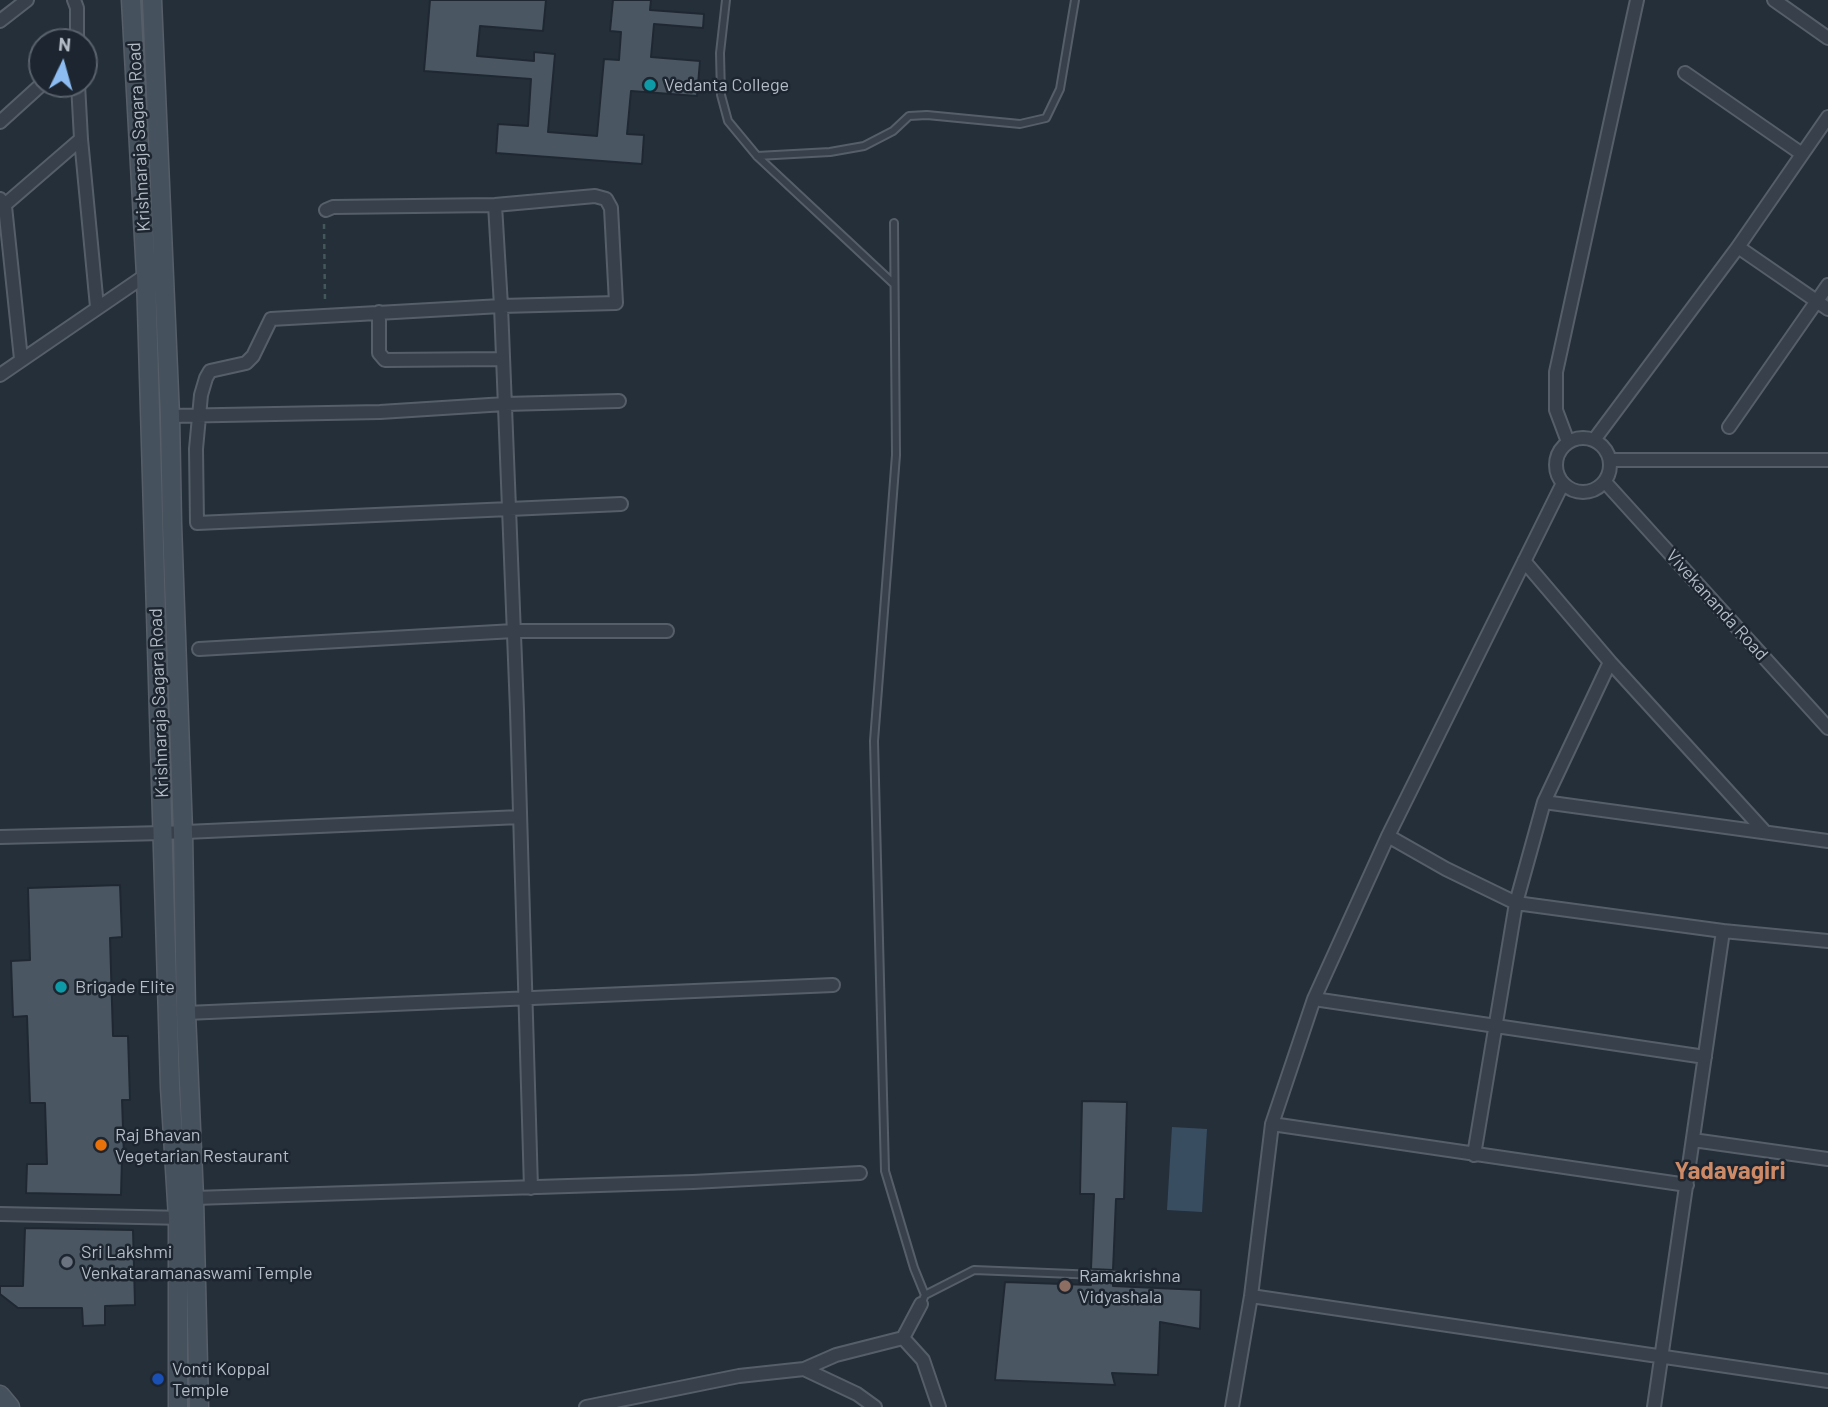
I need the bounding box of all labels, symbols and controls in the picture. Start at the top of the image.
north arrow [28,28,98,98]
text: N [57,32,72,56]
street label: Krishnaraja Sagara Road [123,42,155,232]
place label: Vedanta College [664,74,789,96]
marker: Vedanta College [642,77,658,93]
street label: Vivekananda Road [1661,545,1773,665]
street label: Krishnaraja Sagara Road [145,608,173,798]
place label: Brigade Elite [75,976,175,998]
marker: Brigade Elite [53,979,69,995]
place label: Raj Bhavan Vegetarian Restaurant [115,1124,289,1166]
marker: Raj Bhavan Vegetarian Restaurant [93,1137,109,1153]
district label: Yadavagiri [1674,1157,1786,1185]
place label: Sri Lakshmi Venkataramanaswami Temple [81,1241,313,1284]
marker: Sri Lakshmi Venkataramanaswami Temple [59,1254,75,1270]
place label: Ramakrishna Vidyashala [1079,1265,1181,1308]
marker: Ramakrishna Vidyashala [1057,1278,1073,1294]
place label: Vonti Koppal Temple [172,1358,270,1400]
marker: Vonti Koppal Temple [150,1371,166,1387]

